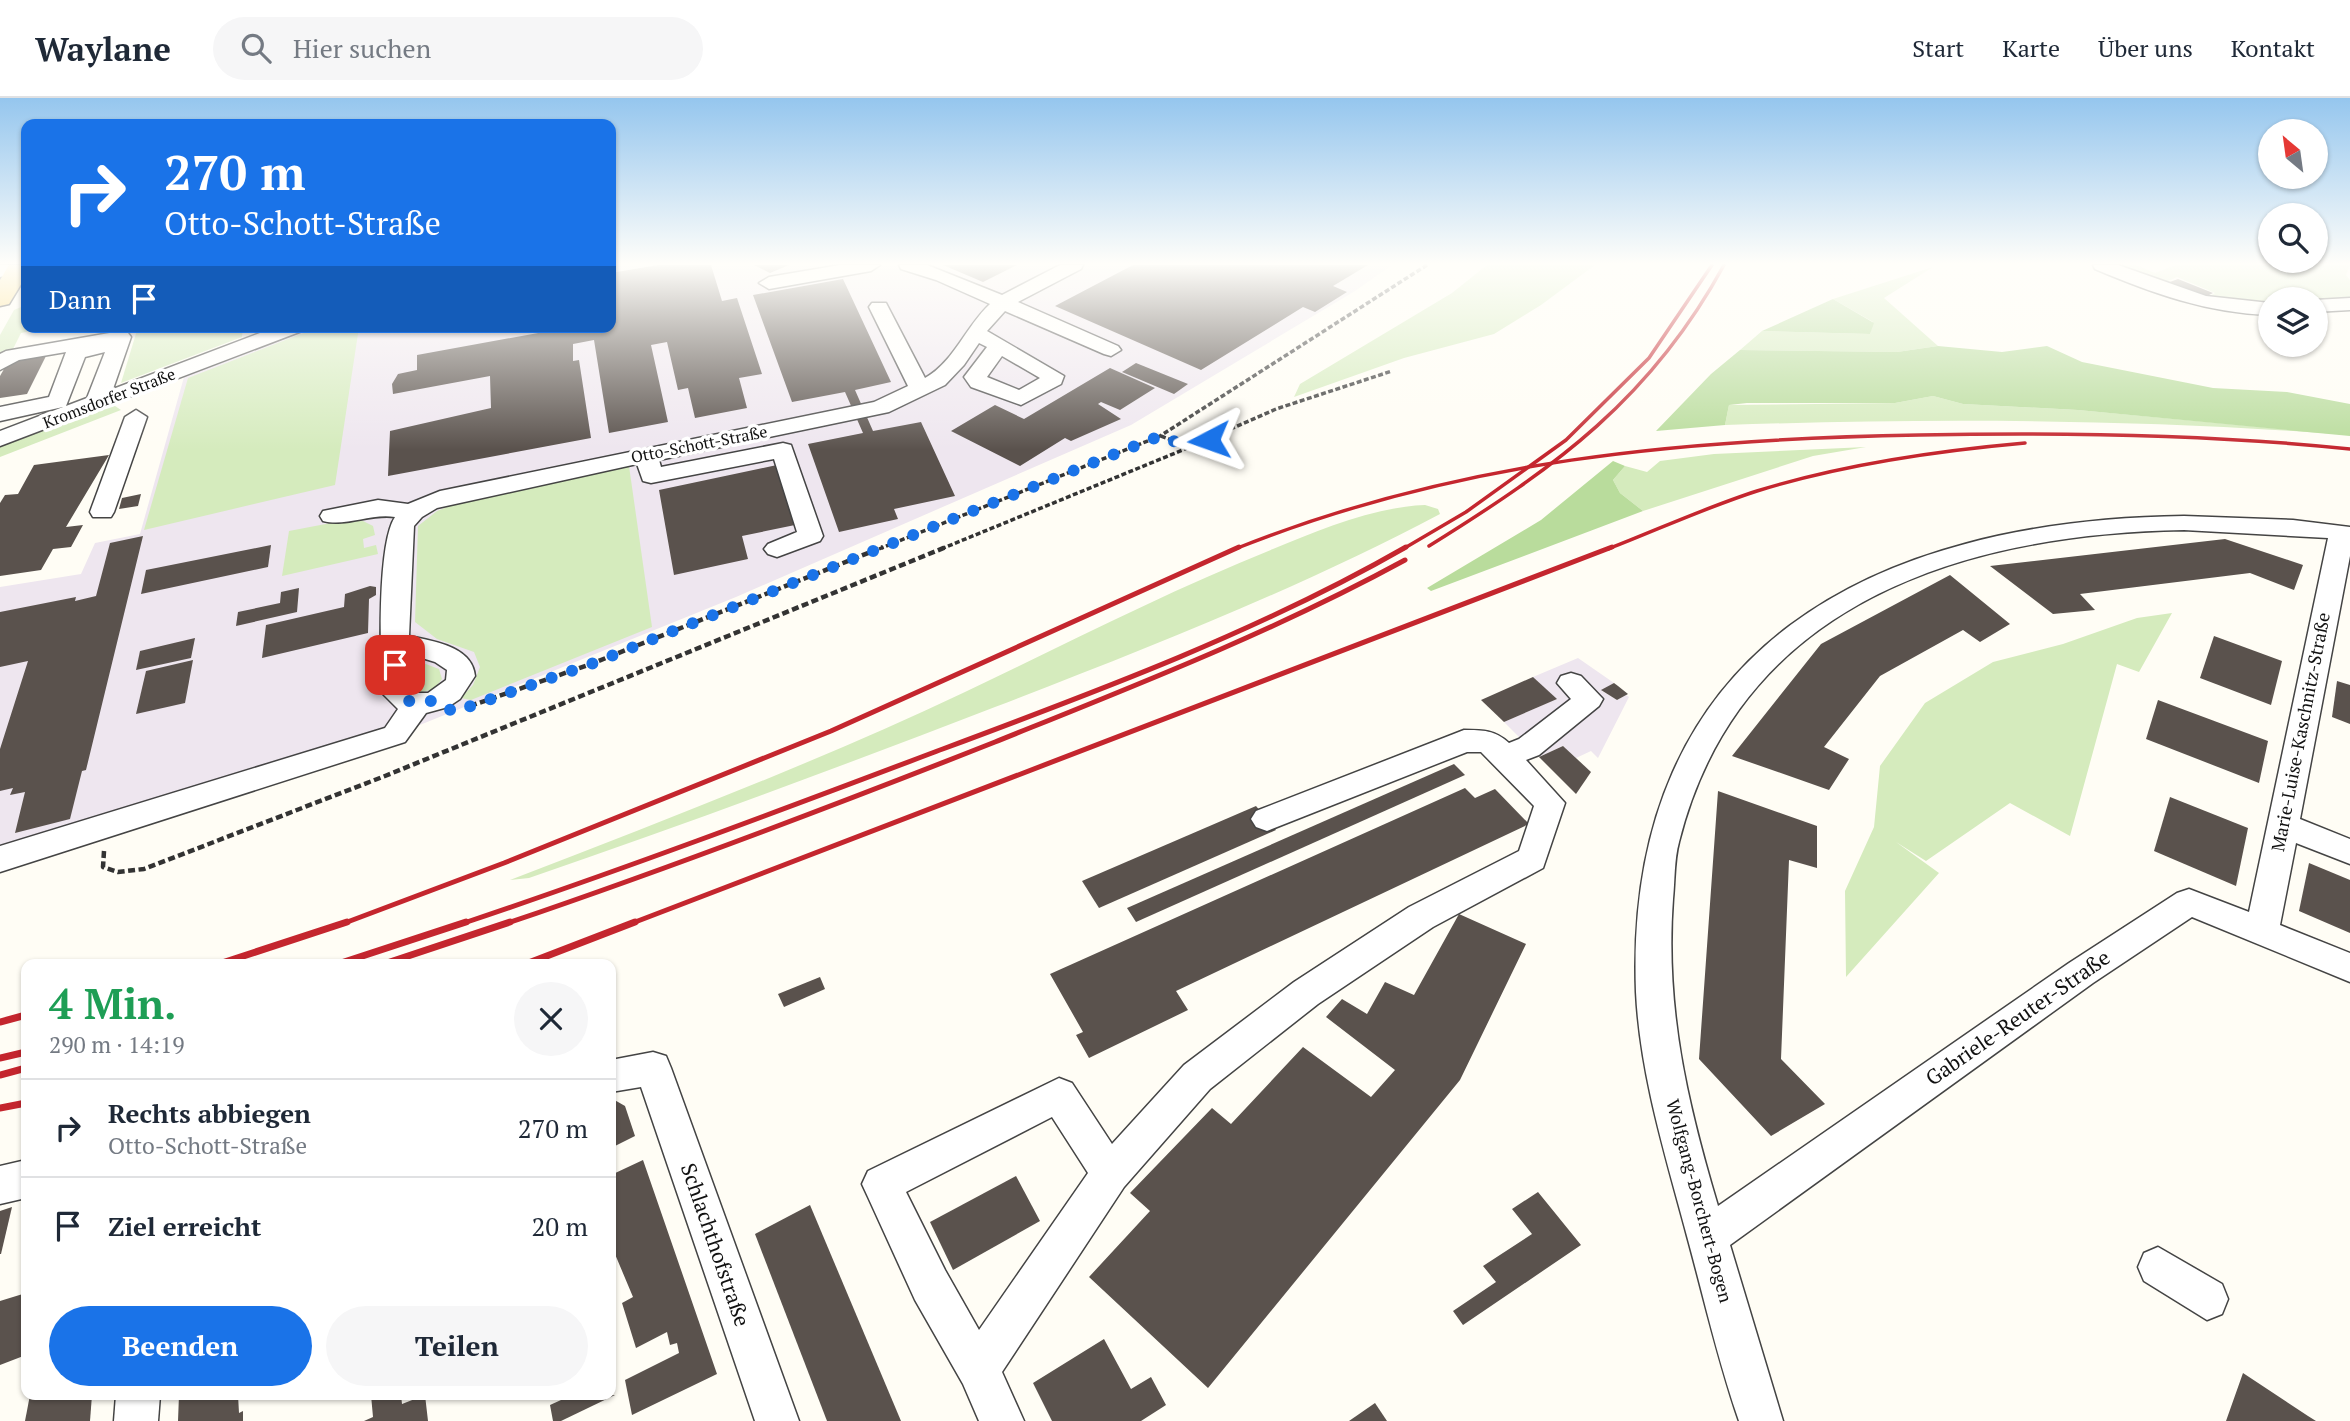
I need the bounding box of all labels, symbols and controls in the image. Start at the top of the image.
search box [213,17,703,80]
text: Waylane [35,27,171,70]
icon: search [237,29,275,67]
text: Hier suchen [293,31,431,65]
text: Start [1912,32,1964,64]
text: Karte [2002,32,2060,64]
text: Über uns [2098,32,2193,64]
text: Kontakt [2231,32,2315,64]
north arrow [2258,119,2328,189]
map controls [2258,119,2328,357]
text: 270 m [164,139,306,204]
icon: right [49,147,140,238]
text: Otto-Schott-Straße [164,202,441,244]
button: search [2258,203,2328,273]
icon: arrive [125,280,163,318]
text: Dann [49,282,111,316]
button: layers [2258,287,2328,357]
street label: Kromsdorfer Straße [40,363,178,433]
position arrow [1172,403,1246,477]
street label: Otto-Schott-Straße [629,420,769,468]
street label: Marie-Luise-Kaschnitz-Straße [2265,610,2335,853]
pin [365,635,425,695]
icon: arrive [376,646,414,684]
street label: Gabriele-Reuter-Straße [1920,943,2115,1091]
text: 4 Min. [49,975,177,1031]
button: close [514,982,588,1056]
text: 290 m · 14:19 [49,1029,184,1060]
text: Rechts abbiegen [108,1096,311,1130]
street label: Wolfgang-Borchert-Bogen [1661,1096,1739,1306]
icon: right [49,1109,87,1147]
text: 270 m [518,1111,588,1145]
text: Otto-Schott-Straße [108,1130,307,1161]
street label: Schlachthofstraße [675,1159,757,1330]
icon: arrive [49,1207,87,1245]
text: Ziel erreicht [108,1209,261,1243]
text: 20 m [532,1209,588,1243]
button: Beenden [49,1306,312,1386]
button: Teilen [326,1306,588,1386]

